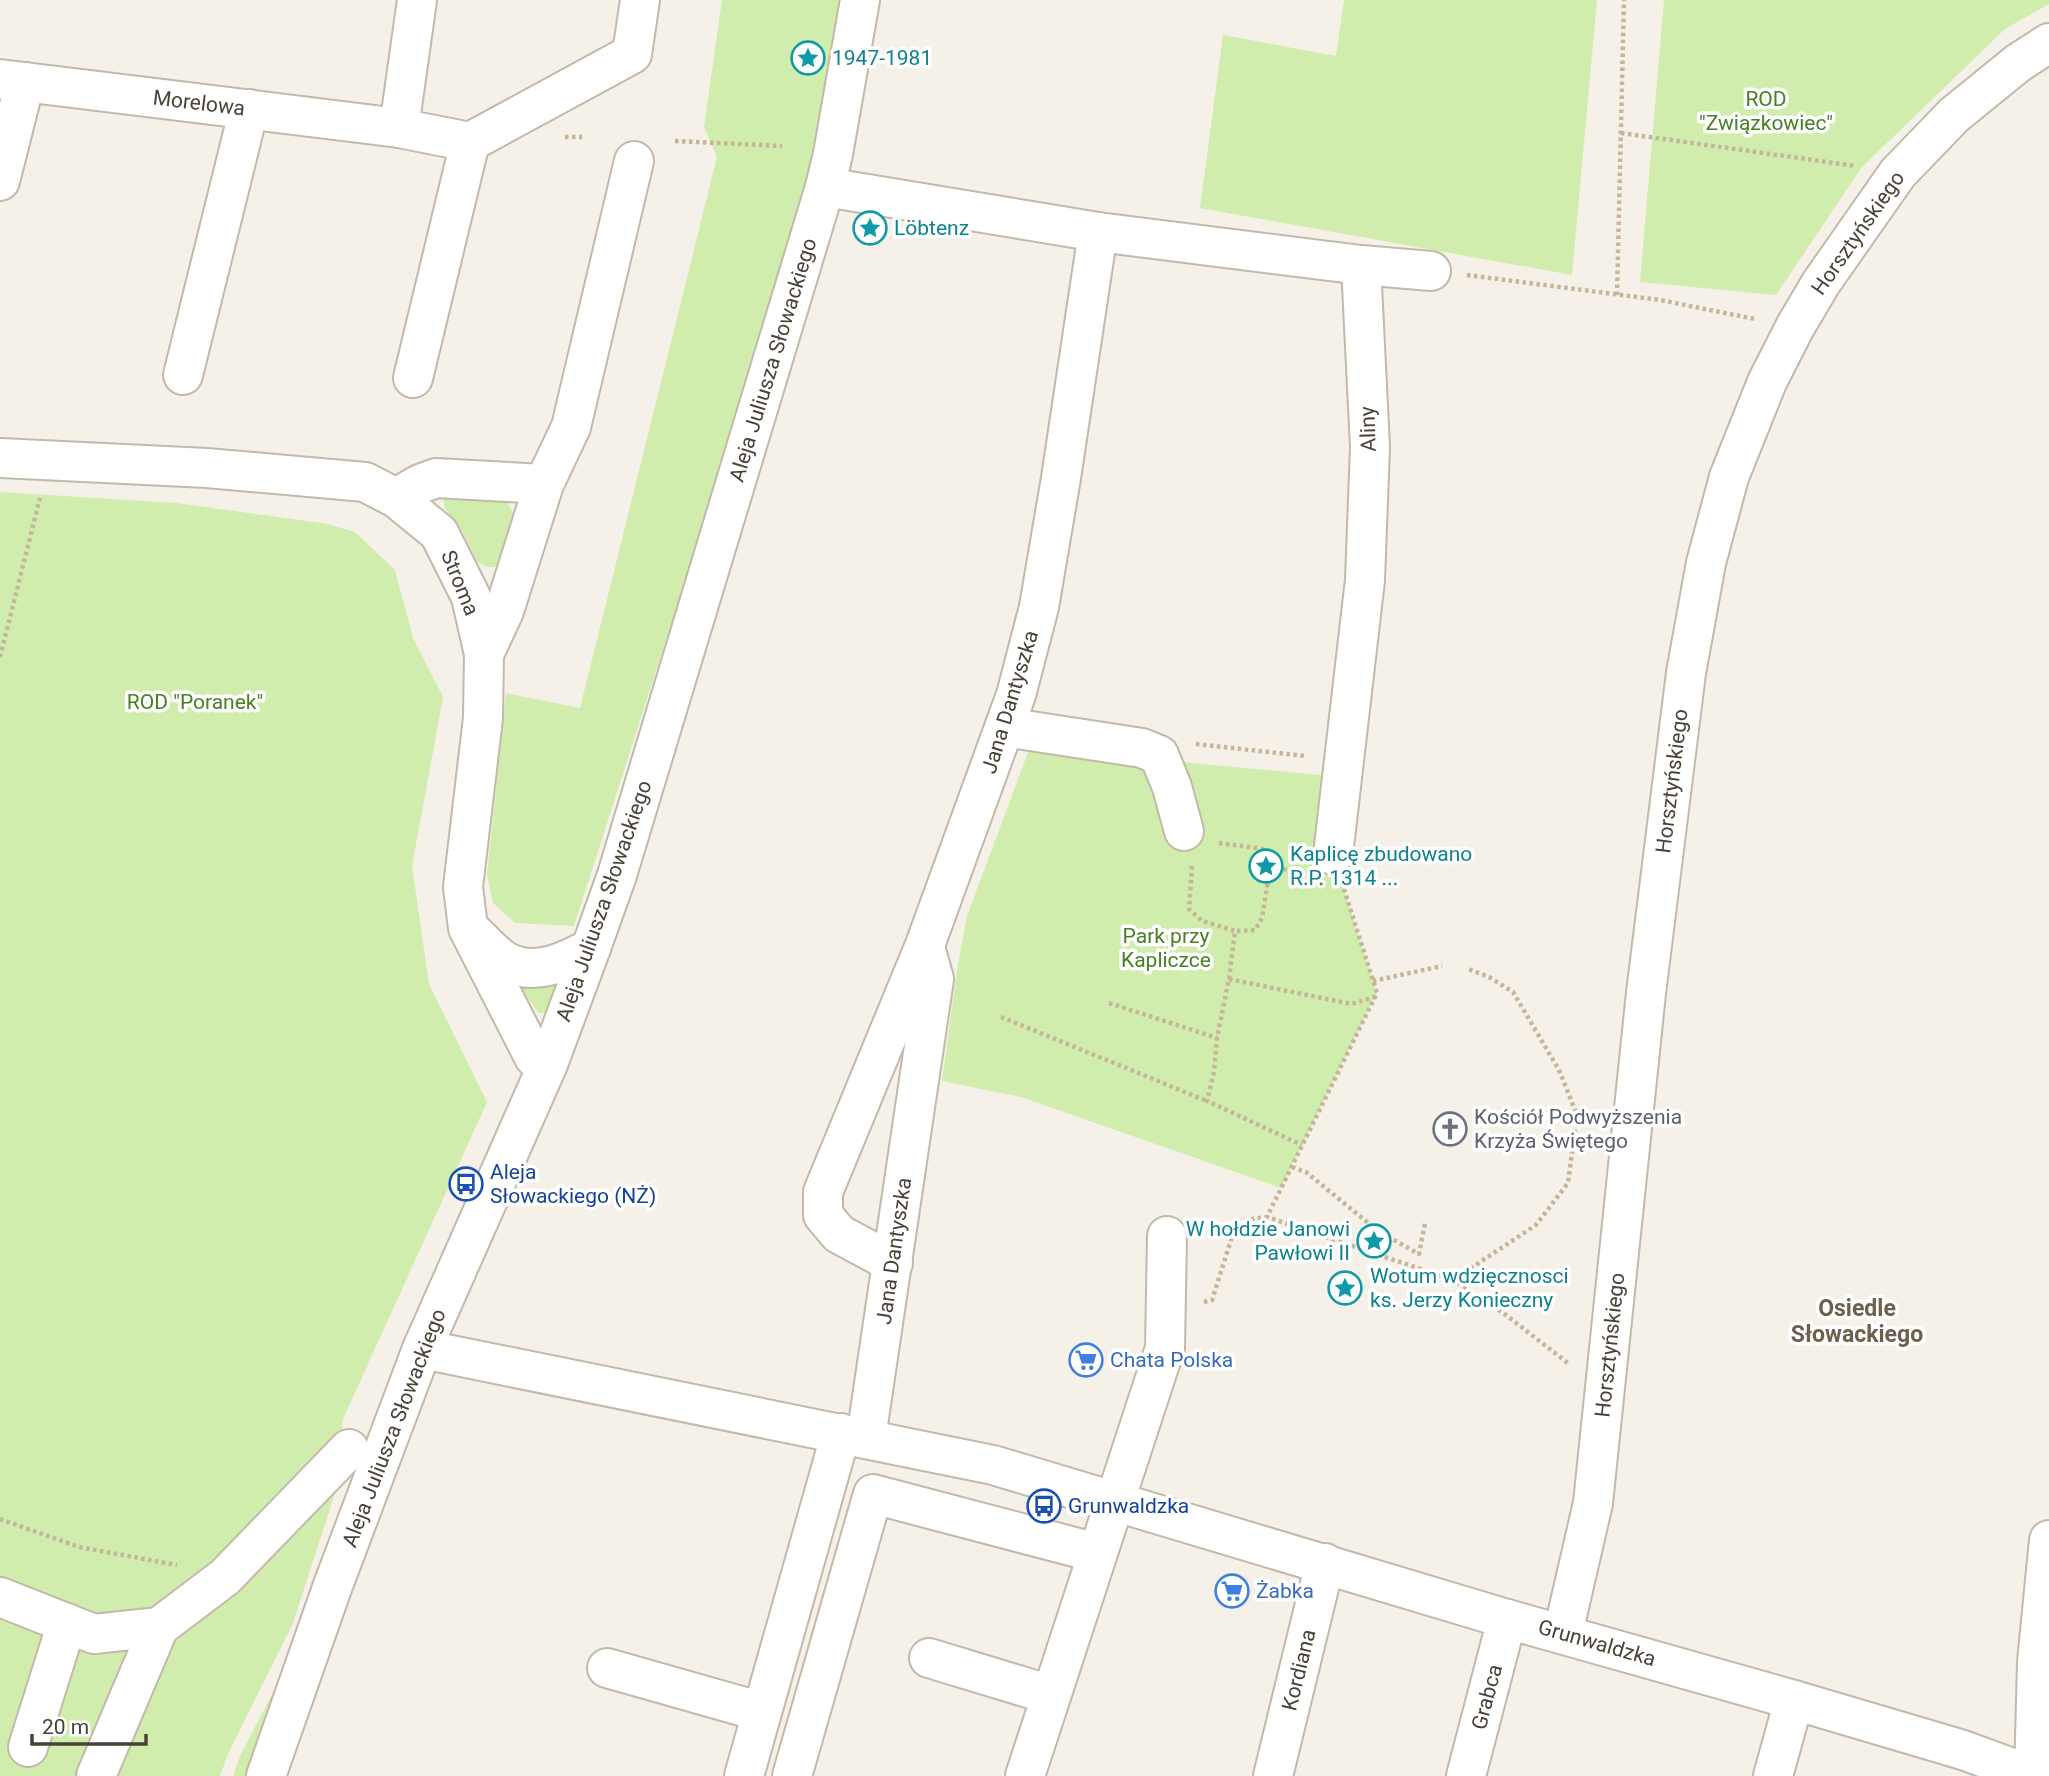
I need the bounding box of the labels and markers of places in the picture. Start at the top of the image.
place icon: 1947-1981 [789,39,827,77]
place label: 1947-1981 [832,46,932,70]
place icon: Löbtenz [851,209,889,247]
place label: Löbtenz [894,216,969,240]
place label: Kaplicę zbudowano R.P. 1314 ... [1290,842,1472,890]
place icon: Kaplicę zbudowano R.P. 1314 ... [1247,847,1285,885]
place label: Kościół Podwyższenia Krzyża Świętego [1474,1105,1682,1153]
church icon: Kościół Podwyższenia Krzyża Świętego [1431,1110,1469,1148]
place label: Aleja Słowackiego (NŻ) [490,1160,656,1208]
bus stop icon: Aleja Słowackiego (NŻ) [447,1165,485,1203]
place label: W hołdzie Janowi Pawłowi II [1186,1217,1350,1265]
place icon: W hołdzie Janowi Pawłowi II [1355,1222,1393,1260]
place label: Wotum wdzięcznosci ks. Jerzy Konieczny [1370,1264,1569,1312]
place icon: Wotum wdzięcznosci ks. Jerzy Konieczny [1326,1269,1364,1307]
supermarket icon: Chata Polska [1067,1341,1105,1379]
place label: Chata Polska [1110,1348,1233,1372]
bus stop icon: Grunwaldzka [1025,1487,1063,1525]
place label: Grunwaldzka [1068,1494,1189,1518]
supermarket icon: Żabka [1213,1572,1251,1610]
place label: Żabka [1256,1579,1314,1603]

